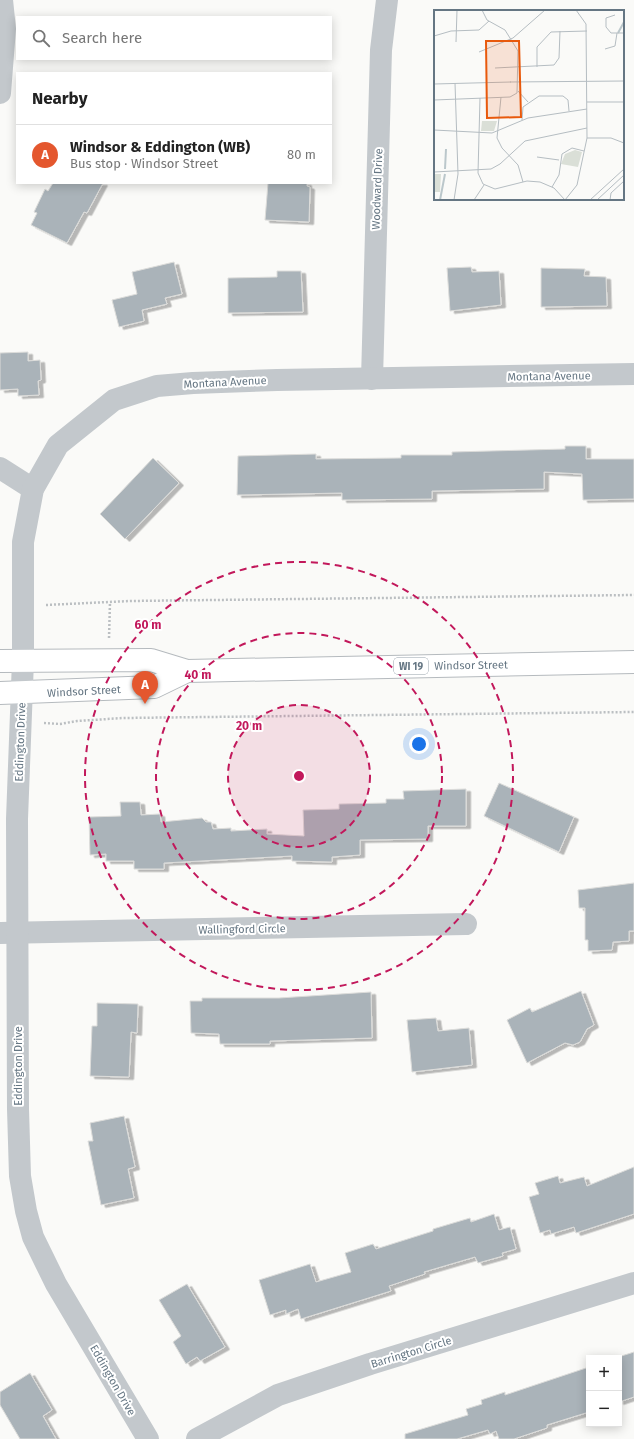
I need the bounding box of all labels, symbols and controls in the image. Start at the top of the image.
inset map [434,10,624,200]
search box [16,16,332,60]
icon: search [30,27,52,49]
text: Search here [62,29,142,47]
text: Nearby [32,88,87,109]
text: Windsor & Eddington (WB) [70,138,250,156]
text: A [41,147,49,162]
text: 80 m [287,147,316,162]
street label: Woodward Drive [370,148,385,230]
text: Bus stop · Windsor Street [70,156,218,171]
street label: Montana Avenue [507,369,591,384]
street label: Montana Avenue [183,374,267,391]
text: 60 m [135,618,161,632]
road number: WI 19 [394,658,428,674]
street label: Windsor Street [434,658,508,673]
text: 40 m [185,668,211,682]
pin: A [132,671,158,704]
street label: Windsor Street [47,683,121,700]
street label: Eddington Drive [13,702,28,782]
text: 20 m [236,719,262,733]
your location [409,734,429,754]
centre of rings [292,769,306,783]
street label: Wallingford Circle [198,922,286,937]
street label: Eddington Drive [12,1026,25,1106]
street label: Barrington Circle [369,1334,453,1371]
street label: Eddington Drive [87,1343,138,1418]
map controls [586,1355,622,1427]
button: + [586,1355,622,1391]
button: − [586,1391,622,1427]

